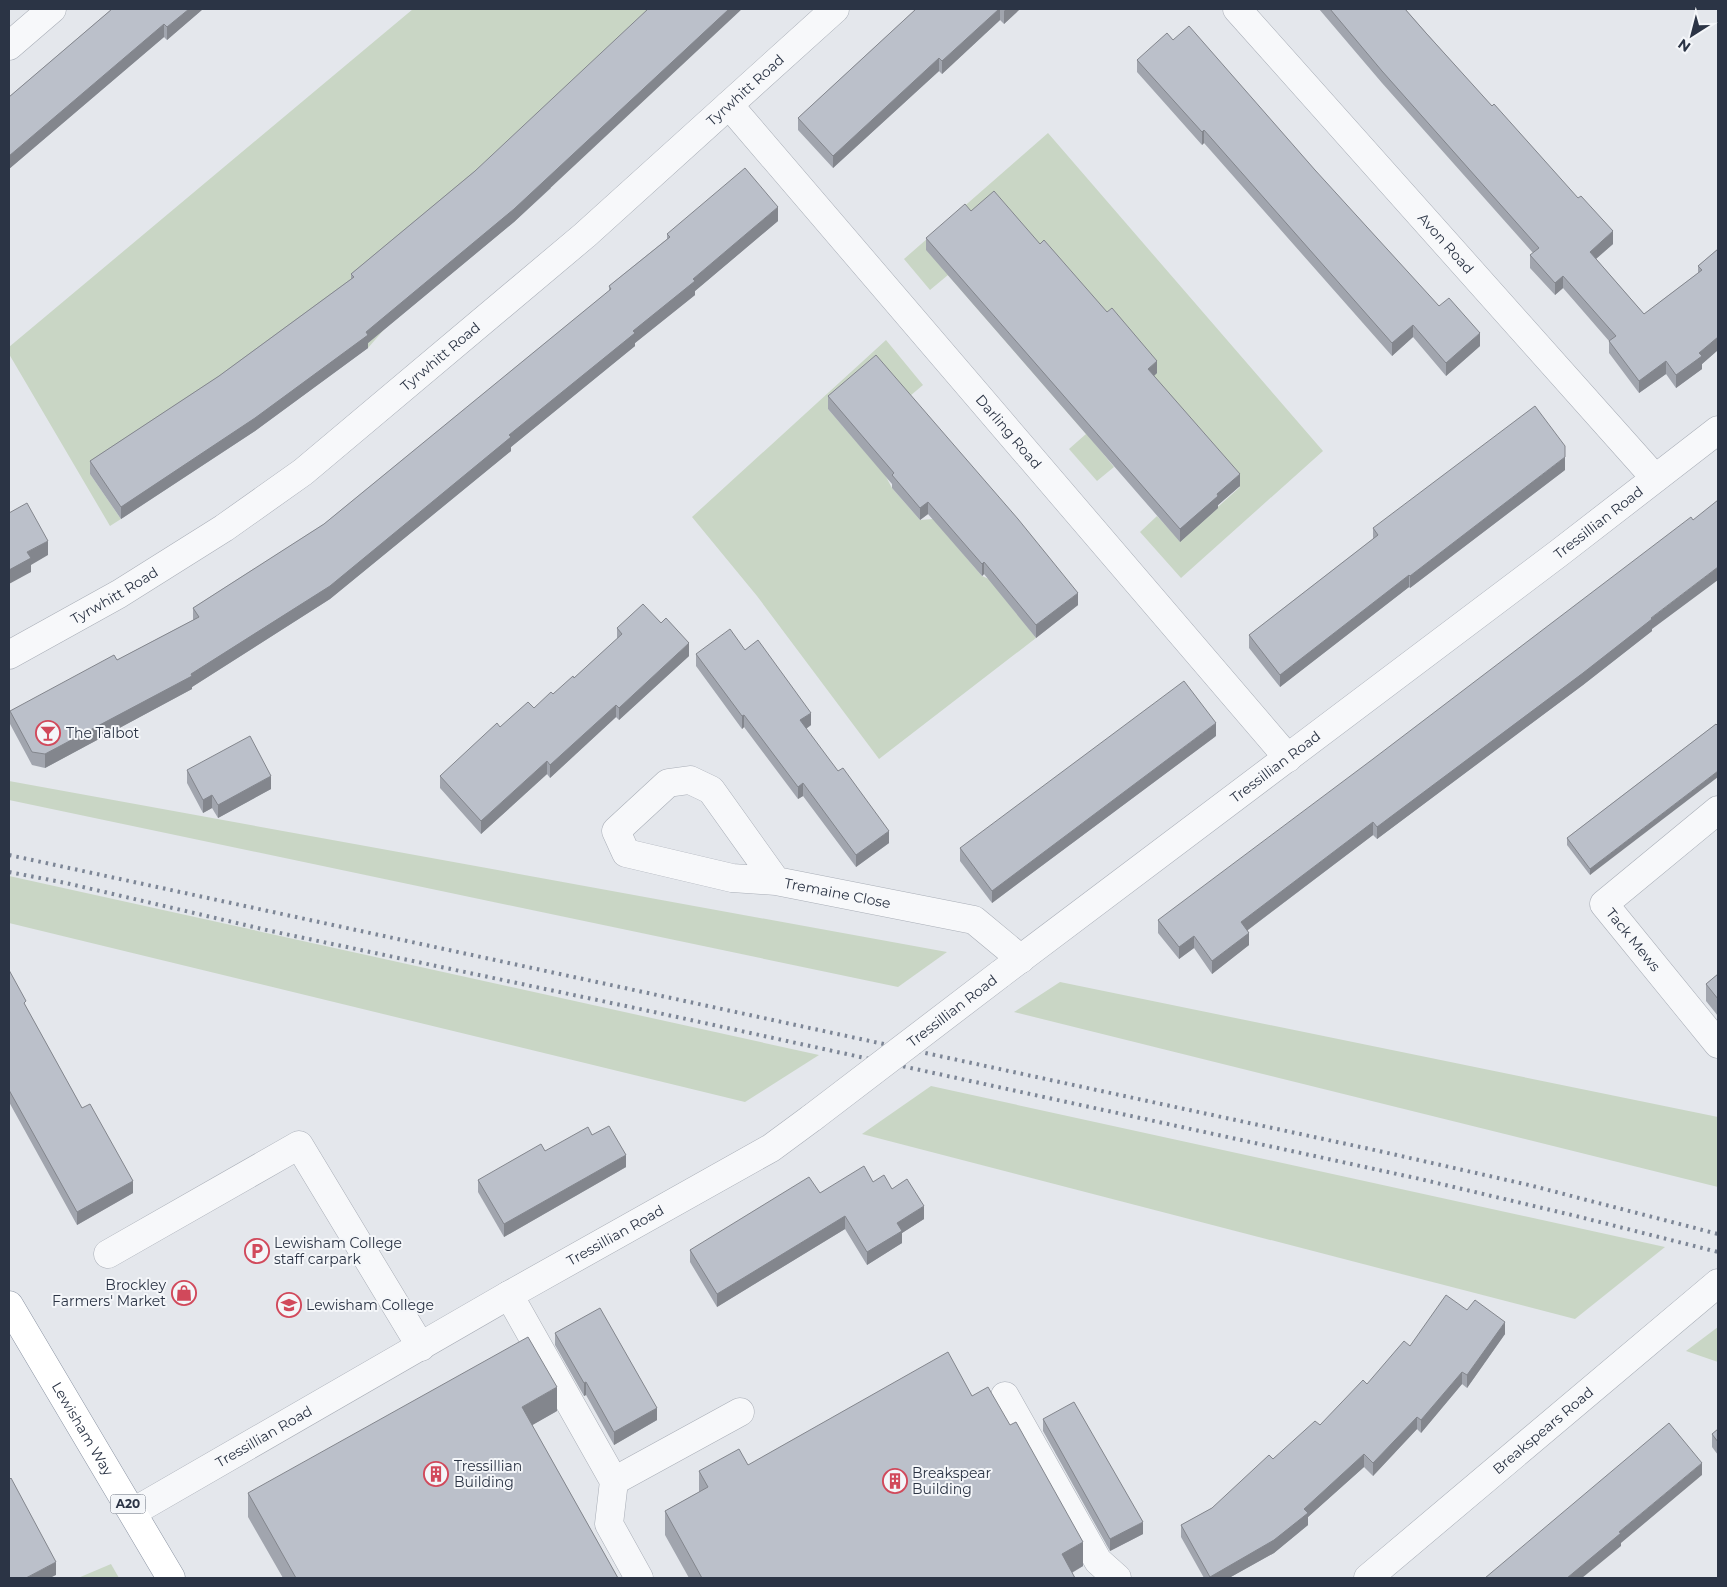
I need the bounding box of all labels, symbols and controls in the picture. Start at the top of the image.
north arrow [1667,10,1717,60]
text: N [1674,35,1694,56]
street label: Tyrwhitt Road [703,50,788,130]
street label: Avon Road [1414,209,1478,278]
street label: Tyrwhitt Road [397,318,484,395]
street label: Darling Road [972,391,1045,473]
street label: Tressillian Road [1550,482,1647,563]
street label: Tyrwhitt Road [67,563,161,628]
bar icon: The Talbot [35,720,61,746]
place label: The Talbot [66,724,140,742]
street label: Tressillian Road [1227,727,1324,807]
street label: Tremaine Close [783,874,892,912]
street label: Tack Mews [1602,905,1664,975]
street label: Tressillian Road [903,971,1001,1051]
street label: Tressillian Road [564,1201,667,1270]
place label: Lewisham College staff carpark [274,1234,402,1268]
parking icon: Lewisham College staff carpark [244,1238,270,1264]
place label: Brockley Farmers' Market [52,1276,166,1310]
shop icon: Brockley Farmers' Market [171,1280,197,1306]
school or university icon: Lewisham College [276,1292,302,1318]
place label: Lewisham College [306,1296,434,1314]
street label: Lewisham Way [48,1379,117,1479]
street label: Breakspears Road [1489,1383,1597,1478]
street label: Tressillian Road [212,1402,315,1471]
place label: Tressillian Building [454,1457,522,1491]
building icon: Tressillian Building [423,1461,449,1487]
place label: Breakspear Building [912,1464,991,1498]
building icon: Breakspear Building [882,1468,908,1494]
road number: A20 [110,1495,146,1514]

